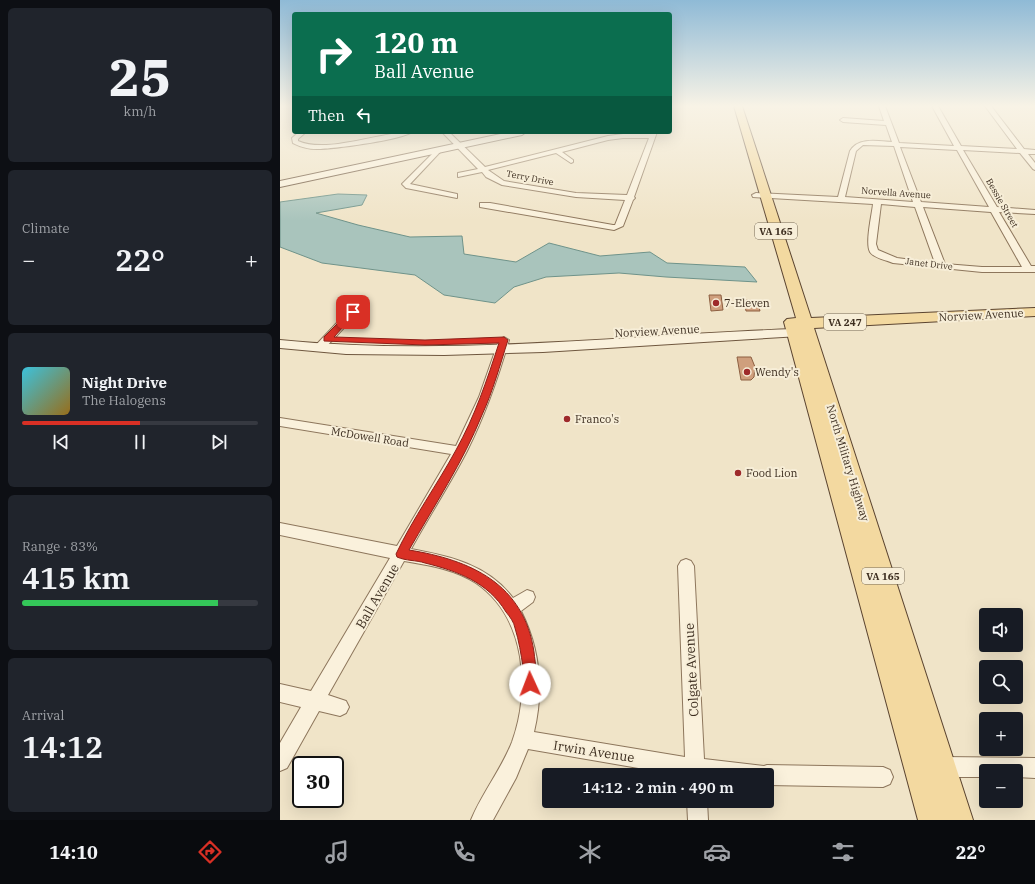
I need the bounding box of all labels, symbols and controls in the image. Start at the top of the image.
text: 120 m [374,24,458,61]
icon: right [308,28,360,80]
text: 25 [109,43,171,110]
text: Ball Avenue [374,60,474,83]
text: km/h [124,103,156,120]
icon: left [353,104,375,126]
text: Then [308,106,345,125]
street label: Terry Drive [505,168,555,188]
street label: Bessie Street [984,176,1021,229]
street label: Norvella Avenue [861,185,931,200]
text: Climate [22,220,69,237]
road number: VA 165 [755,223,797,239]
text: 22° [115,240,165,279]
text: − [22,245,35,274]
text: + [245,245,258,274]
street label: Janet Drive [905,255,953,272]
pin [336,295,370,329]
place label: 7-Eleven [724,296,770,310]
marker: 7-Eleven [711,298,721,308]
icon: arrive [342,301,364,323]
street label: Norview Avenue [938,306,1024,324]
road number: VA 247 [824,314,866,330]
street label: Norview Avenue [614,322,700,340]
place label: Wendy's [755,365,799,379]
marker: Wendy's [742,367,752,377]
text: Night Drive [82,373,167,392]
text: The Halogens [82,392,166,409]
street label: North Military Highway [824,403,872,523]
place label: Franco's [575,412,619,426]
marker: Franco's [562,414,572,424]
street label: McDowell Road [330,424,410,450]
icon: previous [50,431,72,453]
icon: pause [129,431,151,453]
icon: next [208,431,230,453]
place label: Food Lion [746,466,798,480]
marker: Food Lion [733,468,743,478]
text: Range · 83% [22,538,98,555]
text: 415 km [22,558,130,597]
street label: Ball Avenue [352,561,403,632]
road number: VA 165 [862,568,904,584]
map controls [979,608,1023,808]
button: sound [979,608,1023,652]
street label: Colgate Avenue [681,623,702,717]
button: search [979,660,1023,704]
position arrow [509,663,551,705]
text: Arrival [22,707,64,724]
button: + [979,712,1023,756]
text: 14:12 [22,727,103,766]
street label: Irwin Avenue [552,737,636,766]
speed limit sign: 30 [292,756,344,808]
button: − [979,764,1023,808]
text: 14:12 · 2 min · 490 m [582,778,734,797]
icon: directions [196,838,224,866]
icon: music [323,838,351,866]
icon: phone [450,838,478,866]
icon: climate [576,838,604,866]
icon: car [703,838,731,866]
icon: filters [829,838,857,866]
text: 14:10 [49,841,98,864]
text: 22° [956,841,986,864]

